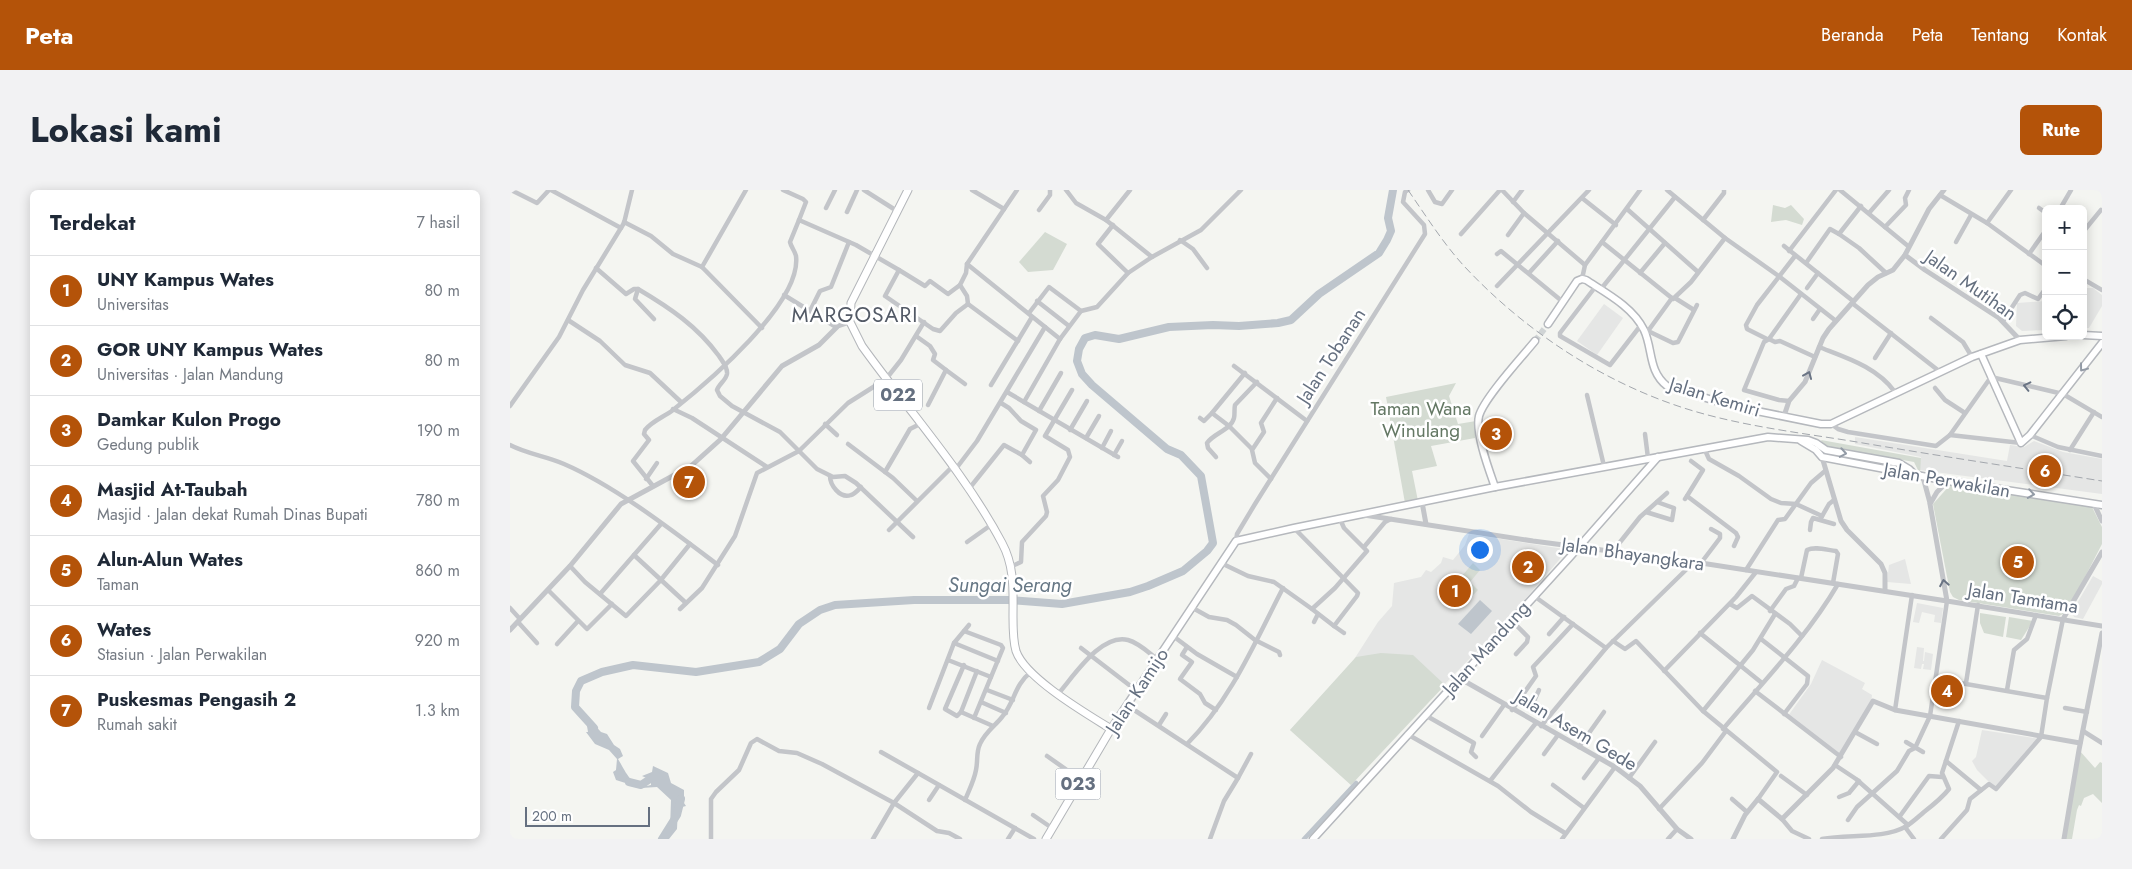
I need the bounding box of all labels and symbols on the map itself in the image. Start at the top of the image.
street label: Jalan Mutihan [1917,242,2023,327]
district label: MARGOSARI [792,300,918,330]
street label: Jalan Tobanan [1288,303,1372,412]
one-way arrow [2080,362,2088,371]
street label: Jalan Kemiri [1663,369,1764,424]
one-way arrow [1802,371,1812,380]
road number: 022 [874,380,922,410]
one-way arrow [2023,381,2032,392]
park label: Taman Wana Winulang [1371,395,1471,444]
pin: 3 [1480,415,1512,453]
one-way arrow [1839,447,1847,457]
pin: 6 [2029,452,2061,490]
street label: Jalan Perwakilan [1878,455,2013,504]
pin: 7 [673,463,705,501]
one-way arrow [2026,489,2035,499]
street label: Jalan Bhayangkara [1557,530,1706,577]
your location [1467,537,1493,563]
pin: 5 [2002,543,2034,581]
pin: 2 [1512,548,1544,586]
water label: Sungai Serang [948,571,1072,600]
pin: 1 [1439,572,1471,610]
street label: Jalan Tamtama [1963,575,2080,620]
one-way arrow [1939,579,1949,587]
street label: Jalan Mandung [1434,595,1536,703]
street label: Jalan Kamijo [1097,643,1175,742]
pin: 4 [1931,672,1963,710]
street label: Jalan Asem Gede [1507,681,1642,777]
road number: 023 [1056,768,1100,800]
scale bar [525,804,650,827]

